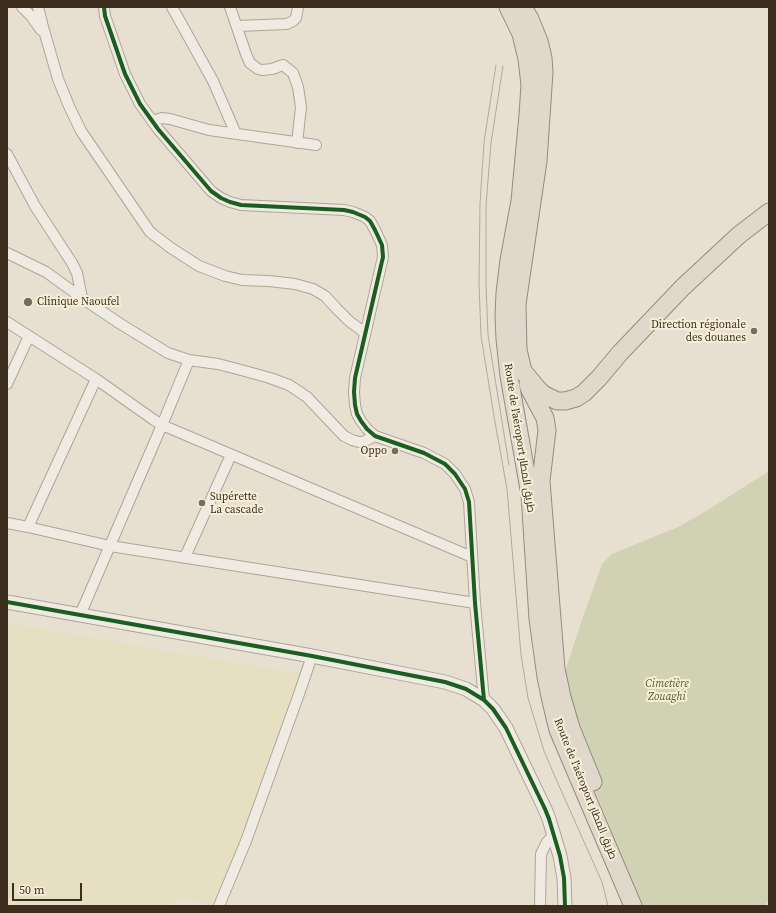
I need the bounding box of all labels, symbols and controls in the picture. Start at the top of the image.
place label: Clinique Naoufel [37,295,119,309]
marker: Clinique Naoufel [22,296,34,308]
place label: Direction régionale des douanes [651,318,746,344]
marker: Direction régionale des douanes [749,326,759,336]
street label: Route de l'aéroport طريق المطار [501,362,537,514]
place label: Oppo [360,444,387,458]
marker: Oppo [390,446,400,456]
place label: Supérette La cascade [210,490,263,516]
marker: Supérette La cascade [197,498,207,508]
park label: Cimetière Zouaghi [645,677,689,703]
street label: Route de l'aéroport طريق المطار [551,717,619,861]
scale bar [14,875,84,901]
text: 50 m [19,882,45,898]

